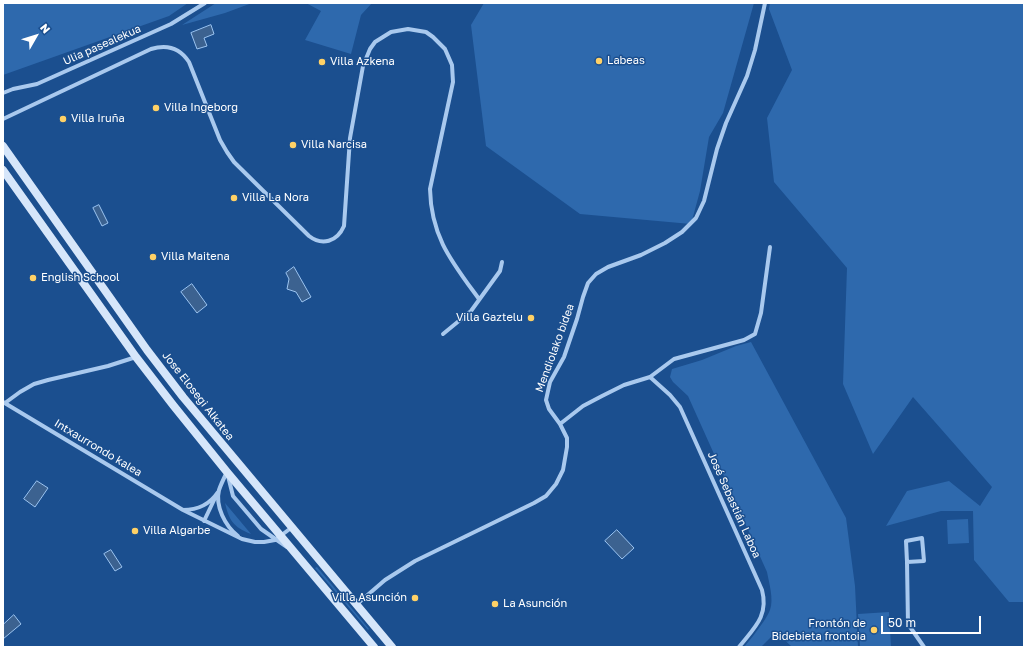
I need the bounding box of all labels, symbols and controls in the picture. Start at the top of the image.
north arrow [16,16,56,56]
text: N [38,21,53,35]
street label: Ulia pasealekua [61,22,143,68]
place label: Labeas [607,54,645,68]
place label: Villa Azkena [330,55,395,69]
marker: Labeas [594,56,604,66]
marker: Villa Azkena [317,57,327,67]
place label: Villa Ingeborg [164,101,238,115]
marker: Villa Ingeborg [151,103,161,113]
place label: Villa Iruña [71,112,125,126]
marker: Villa Iruña [58,114,68,124]
place label: Villa Narcisa [301,138,367,152]
marker: Villa Narcisa [288,140,298,150]
place label: Villa La Nora [242,191,309,205]
marker: Villa La Nora [229,193,239,203]
place label: Villa Maitena [161,250,230,264]
marker: Villa Maitena [148,252,158,262]
place label: English School [41,271,120,285]
marker: English School [28,273,38,283]
street label: Mendiolako bidea [533,302,577,394]
place label: Villa Gaztelu [456,311,523,325]
marker: Villa Gaztelu [526,313,536,323]
street label: Jose Elosegi Alkatea [159,349,237,443]
street label: Intxaurrondo kalea [52,417,144,479]
street label: José Sebastián Laboa [705,450,763,560]
place label: Villa Algarbe [143,524,210,538]
marker: Villa Algarbe [130,526,140,536]
place label: Villa Asunción [332,591,407,605]
marker: Villa Asunción [410,593,420,603]
place label: La Asunción [503,597,567,611]
marker: La Asunción [490,599,500,609]
scale bar [883,608,983,634]
text: 50 m [888,615,916,630]
place label: Frontón de Bidebieta frontoia [771,617,866,643]
marker: Frontón de Bidebieta frontoia [869,625,879,635]

